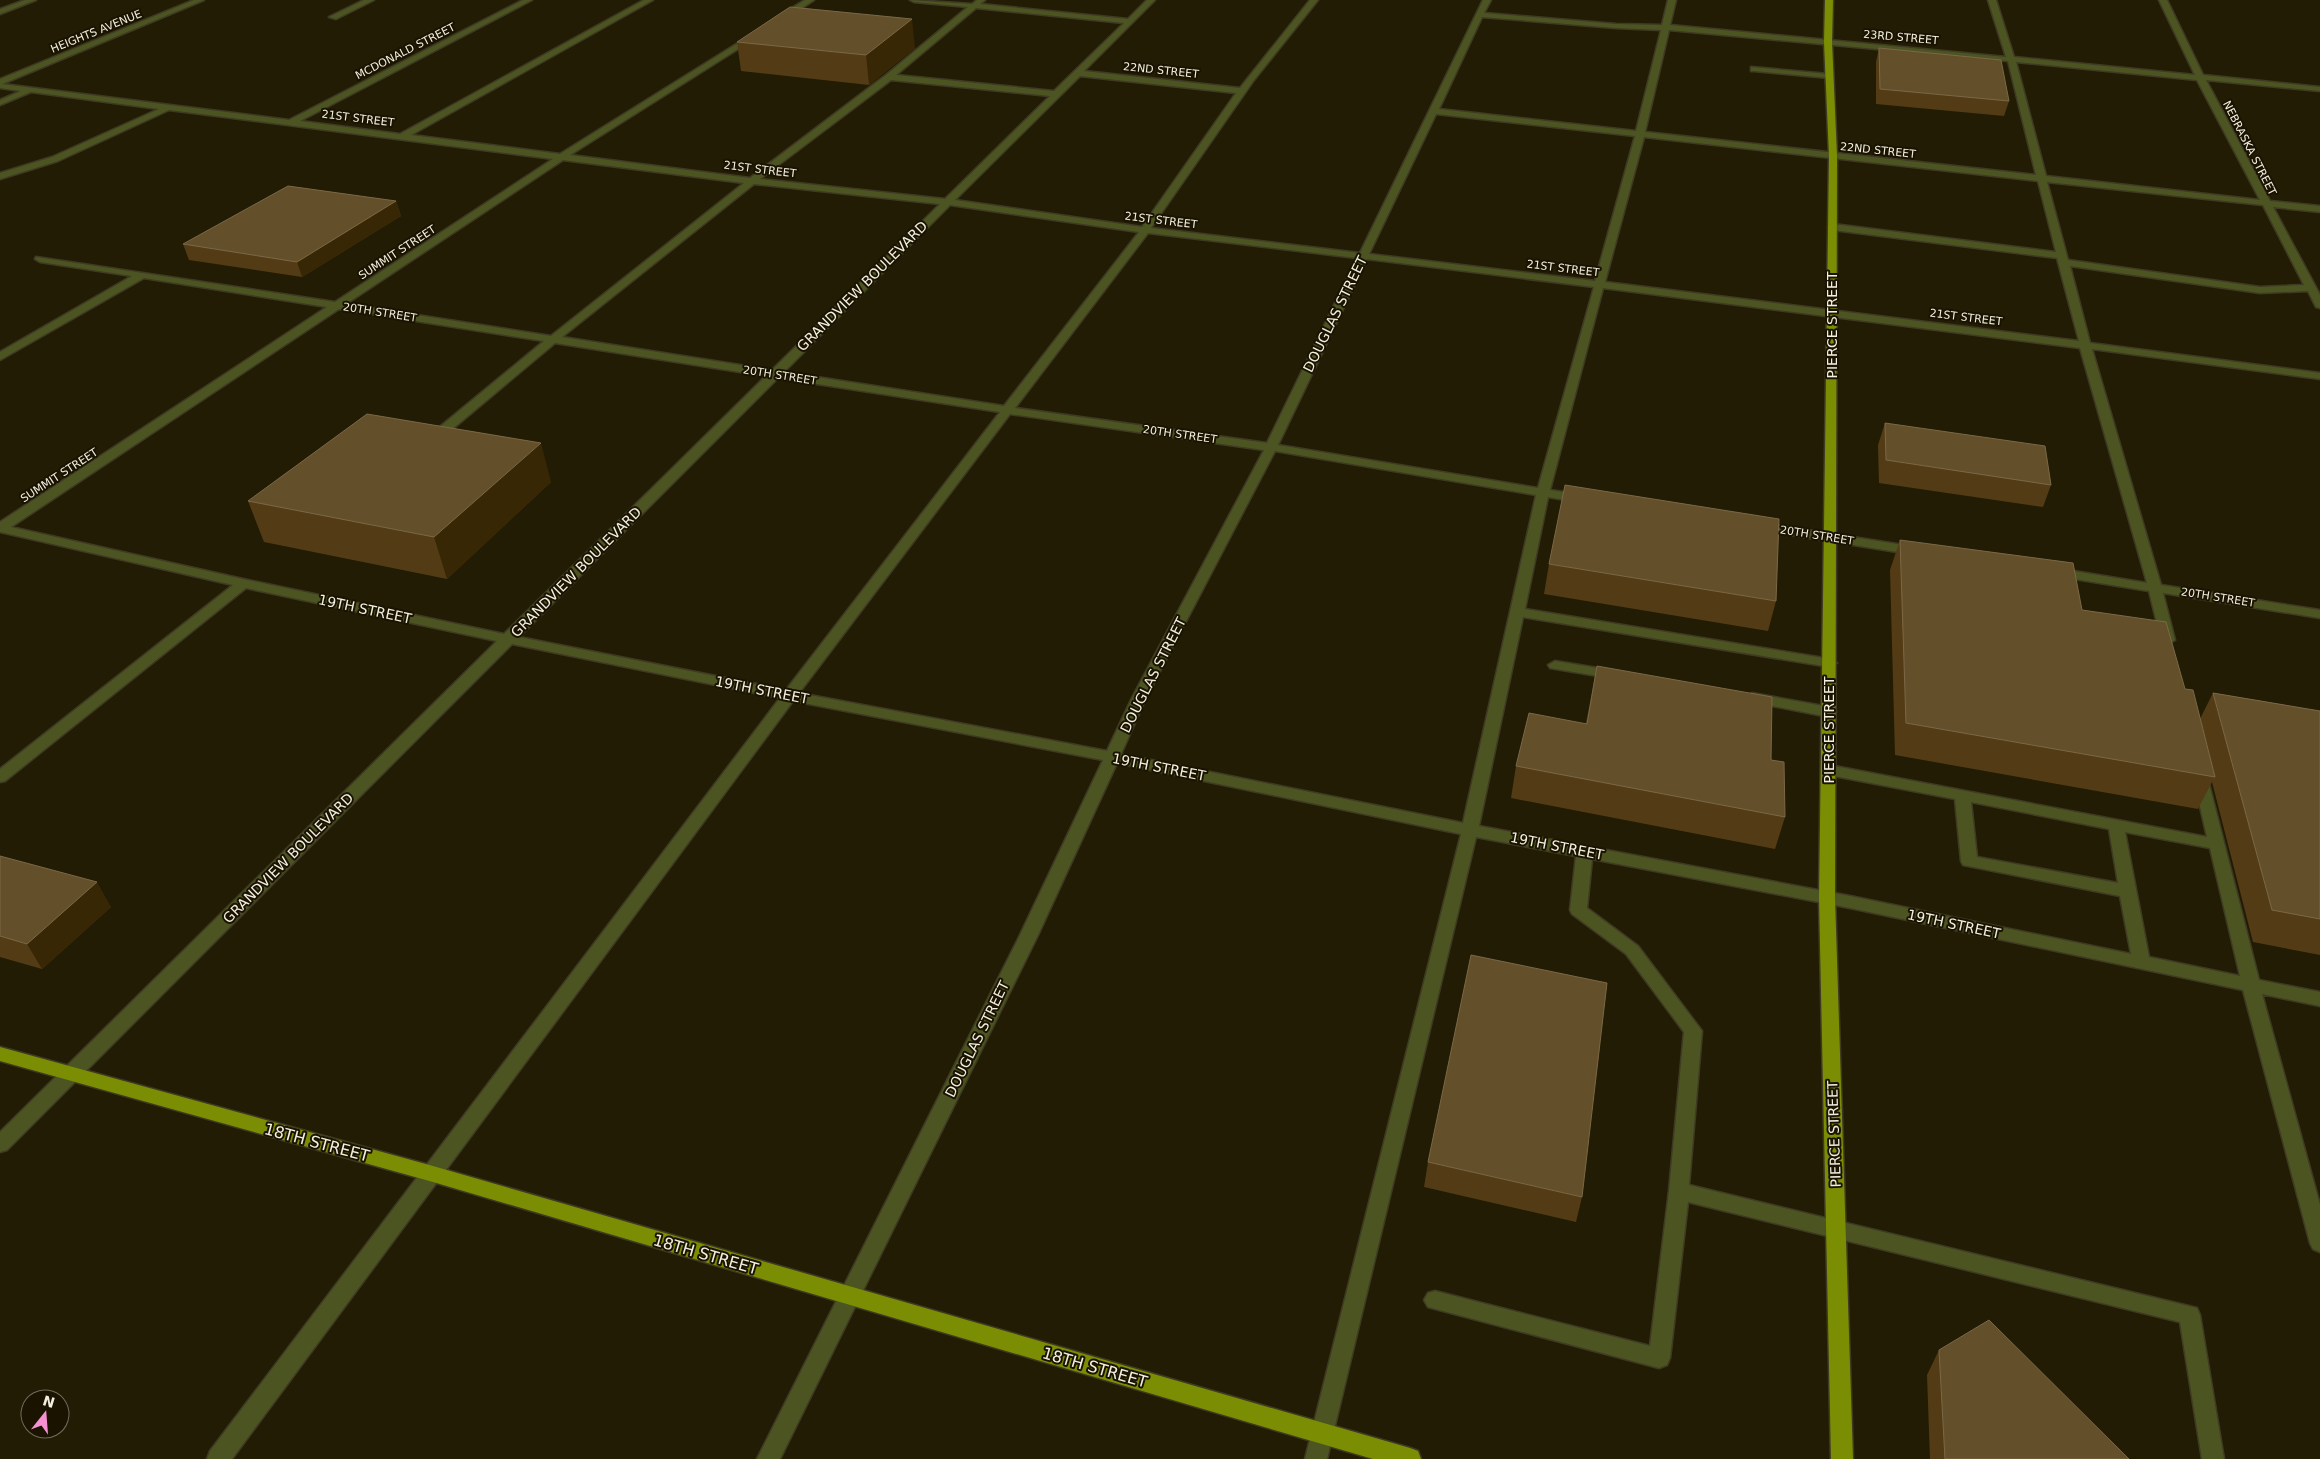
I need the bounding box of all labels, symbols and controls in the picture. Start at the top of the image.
street label: HEIGHTS AVENUE [49,7,144,56]
street label: MCDONALD STREET [353,21,457,82]
street label: 23RD STREET [1863,28,1939,47]
street label: 22ND STREET [1122,60,1200,81]
street label: NEBRASKA STREET [2220,99,2279,198]
street label: 21ST STREET [321,108,395,129]
street label: 22ND STREET [1839,140,1917,161]
street label: 21ST STREET [723,159,797,180]
street label: 21ST STREET [1124,210,1198,231]
street label: GRANDVIEW BOULEVARD [794,218,930,354]
street label: SUMMIT STREET [356,222,439,282]
street label: DOUGLAS STREET [1300,253,1370,375]
street label: 21ST STREET [1526,258,1600,279]
street label: PIERCE STREET [1824,271,1840,378]
street label: 20TH STREET [342,300,418,325]
street label: 21ST STREET [1929,307,2003,328]
street label: 20TH STREET [742,363,818,388]
street label: 20TH STREET [1142,423,1218,446]
street label: SUMMIT STREET [18,445,101,505]
street label: GRANDVIEW BOULEVARD [508,504,644,640]
street label: 20TH STREET [1779,523,1855,548]
street label: 20TH STREET [2180,585,2256,610]
street label: 19TH STREET [317,591,413,627]
street label: DOUGLAS STREET [1117,614,1189,735]
street label: 19TH STREET [714,673,810,707]
street label: PIERCE STREET [1821,676,1837,783]
street label: 19TH STREET [1111,750,1207,784]
street label: GRANDVIEW BOULEVARD [220,790,356,926]
street label: 19TH STREET [1509,829,1605,863]
street label: 19TH STREET [1906,906,2002,942]
street label: DOUGLAS STREET [942,978,1012,1100]
street label: PIERCE STREET [1824,1080,1844,1188]
street label: 18TH STREET [262,1119,372,1166]
street label: 18TH STREET [651,1230,761,1279]
street label: 18TH STREET [1040,1343,1150,1392]
north arrow [20,1389,70,1439]
text: N [41,1392,57,1411]

